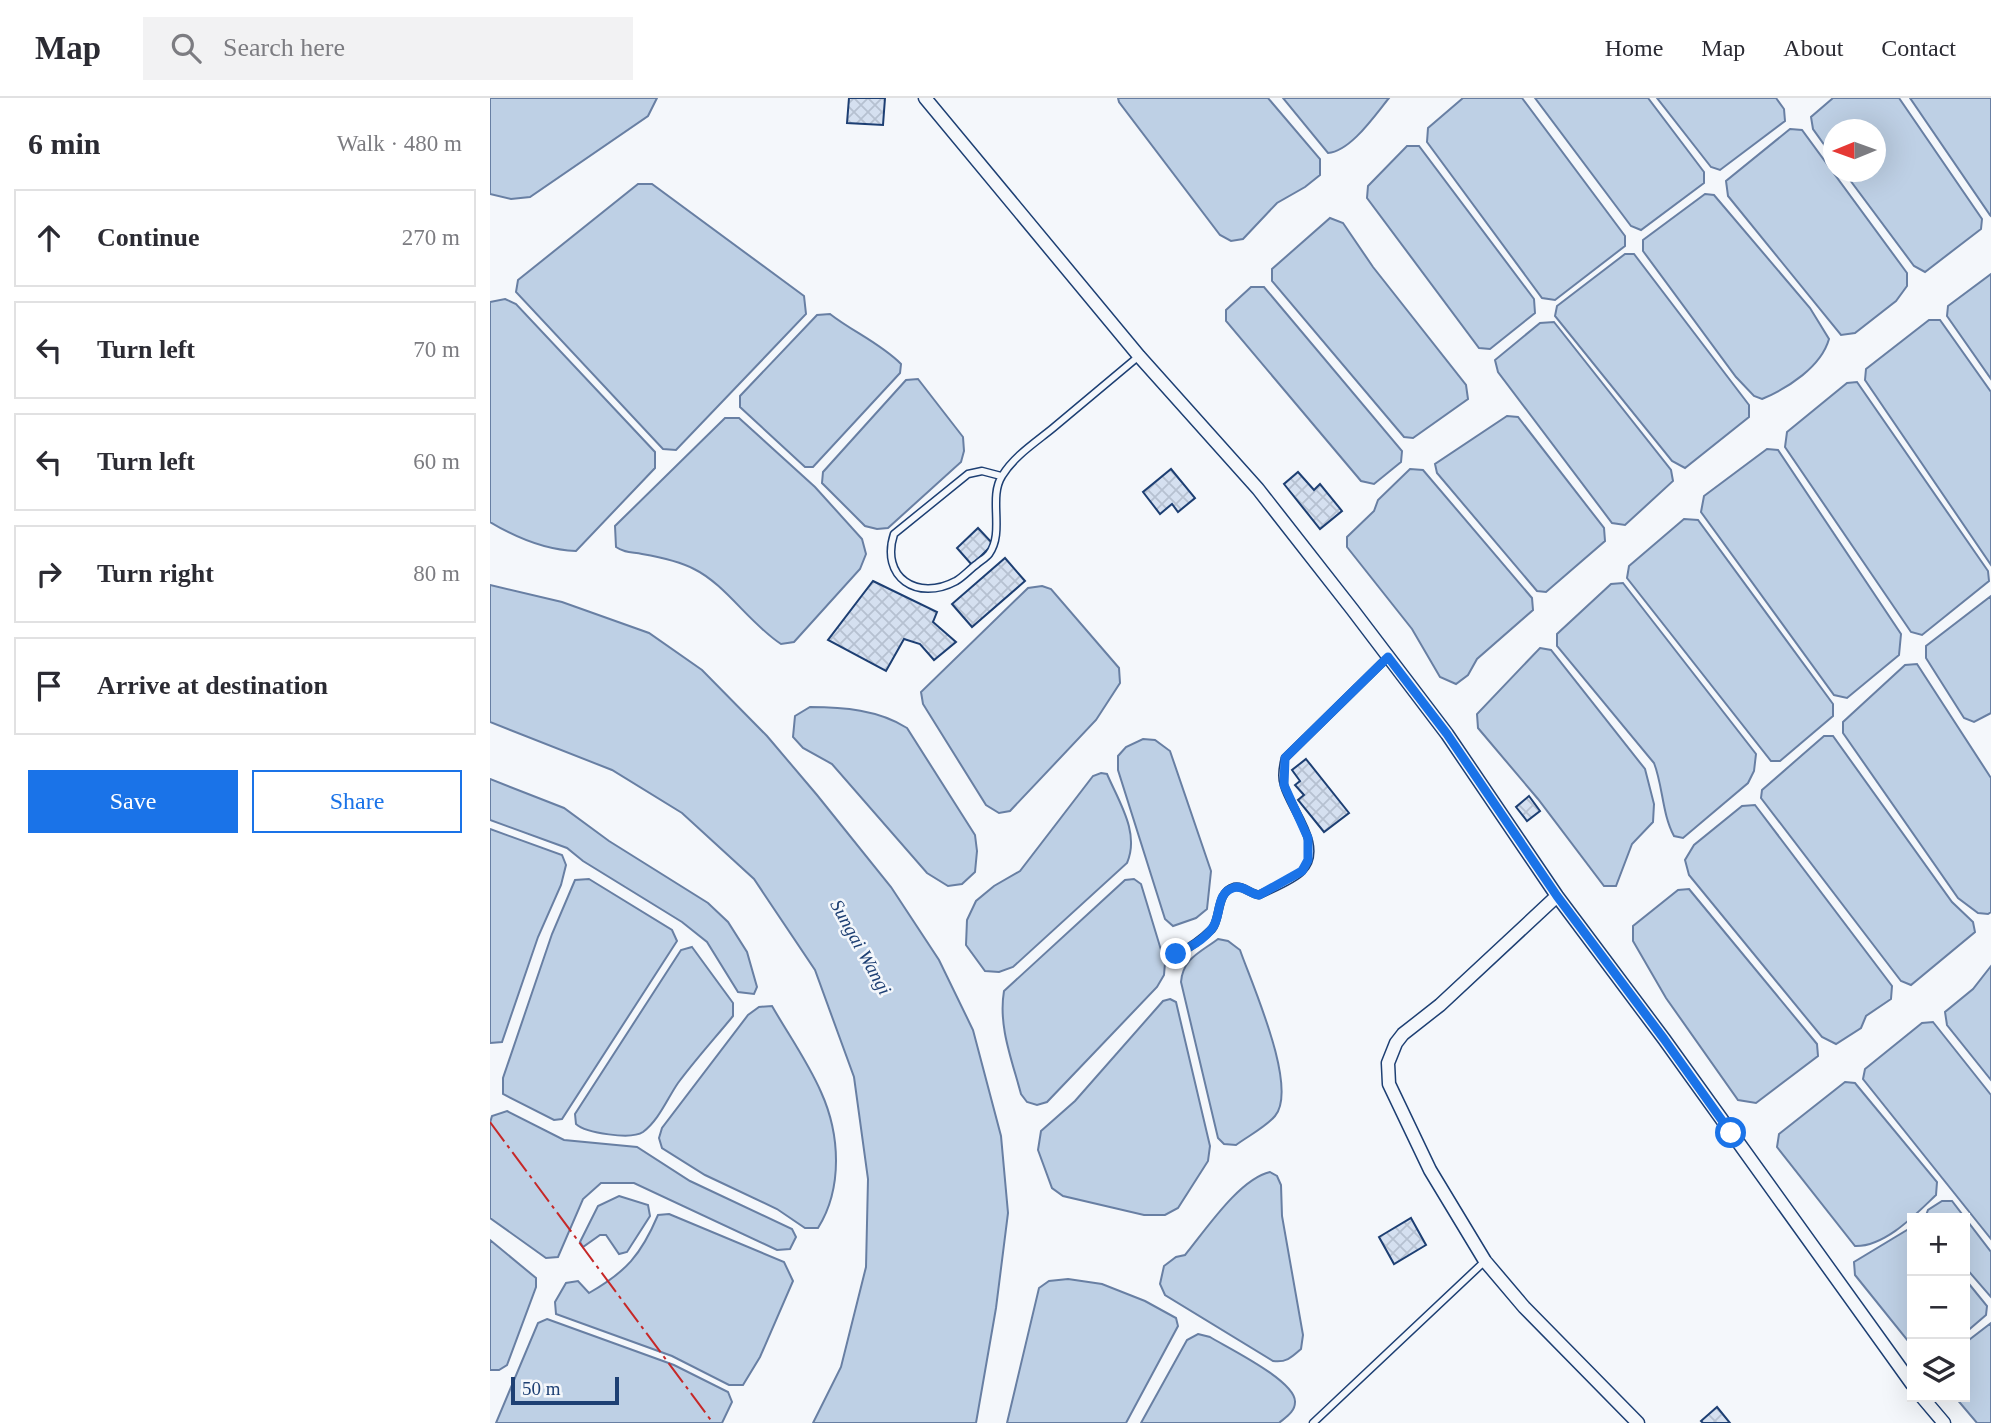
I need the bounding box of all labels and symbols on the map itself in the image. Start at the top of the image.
north arrow [1823,119,1886,182]
water label: Sungai Wangi [826,896,896,998]
route end [1160,938,1191,969]
route start [1715,1117,1746,1148]
scale bar [511,1374,620,1406]

